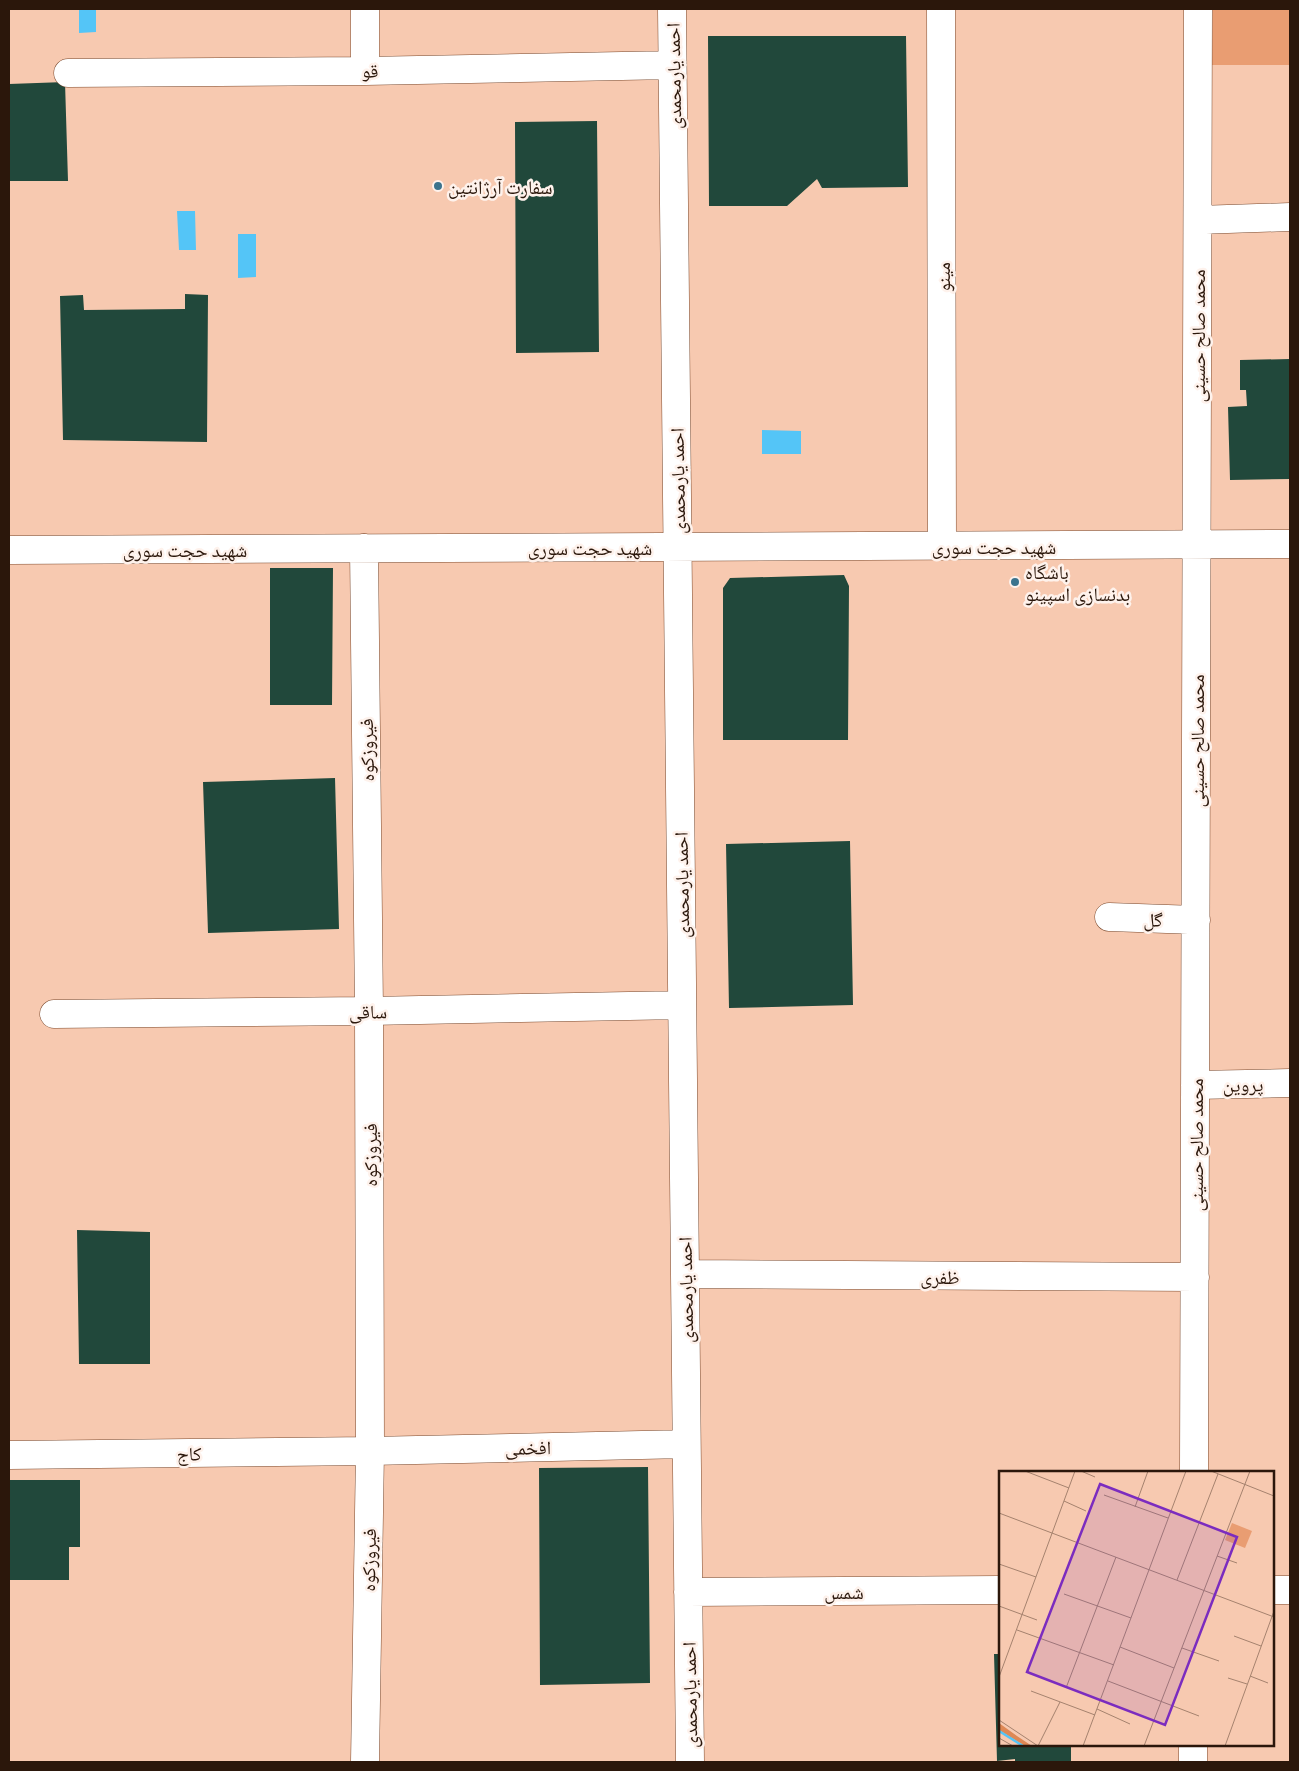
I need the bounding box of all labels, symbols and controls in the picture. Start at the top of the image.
street label: احمد یارمحمدی [658,23,688,129]
street label: قو [361,55,379,85]
place label: سفارت آرژانتین [448,172,553,201]
marker: سفارت آرژانتین [432,180,444,192]
street label: مینو [928,262,957,292]
street label: محمد صالح حسینی [1183,269,1212,403]
street label: احمد یارمحمدی [662,428,692,534]
street label: شهید حجت سوری [932,532,1056,561]
street label: شهید حجت سوری [528,533,652,562]
street label: شهید حجت سوری [123,535,247,564]
place label: باشگاه بدنسازی اسپینو [1025,557,1130,608]
marker: باشگاه بدنسازی اسپینو [1009,576,1021,588]
street label: محمد صالح حسینی [1182,674,1211,808]
street label: فیروزکوه [351,718,381,782]
street label: احمد یارمحمدی [666,832,696,938]
street label: گل [1143,904,1163,934]
street label: ساقی [349,996,387,1026]
street label: پروین [1222,1069,1264,1099]
street label: محمد صالح حسینی [1181,1078,1210,1212]
street label: فیروزکوه [355,1123,384,1187]
street label: احمد یارمحمدی [670,1237,700,1343]
street label: ظفری [920,1262,960,1291]
street label: افخمی [505,1432,551,1462]
street label: کاج [176,1438,202,1468]
inset map [999,1471,1274,1746]
street label: فیروزکوه [353,1528,383,1592]
street label: شمس [824,1577,864,1606]
street label: احمد یارمحمدی [674,1642,704,1748]

